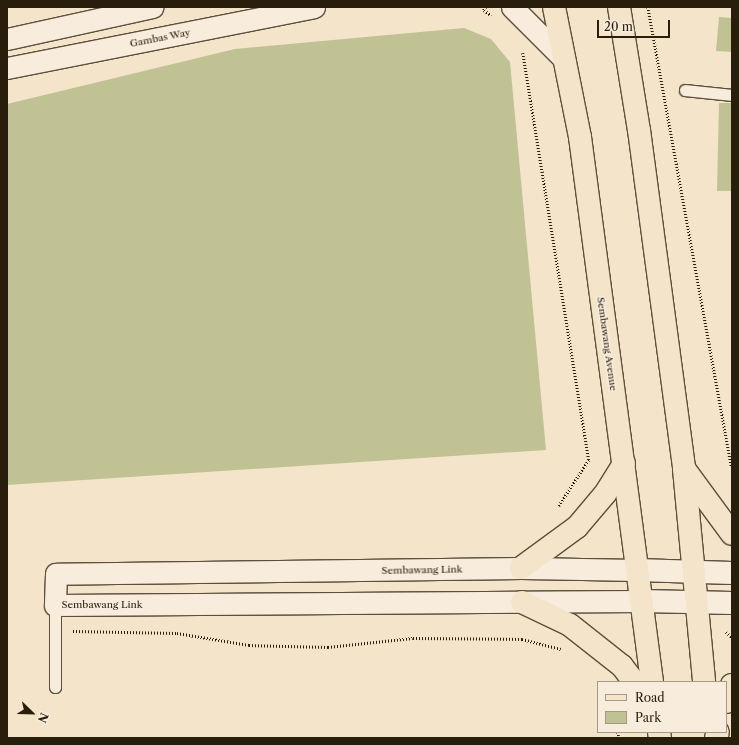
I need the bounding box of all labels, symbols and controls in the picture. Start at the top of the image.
scale bar [599,12,672,38]
text: 20 m [604,19,633,34]
street label: Gambas Way [129,26,191,50]
street label: Sembawang Avenue [594,296,620,392]
street label: Sembawang Link [381,563,463,577]
street label: Sembawang Link [61,599,143,611]
legend [597,681,727,733]
text: Road [635,690,665,705]
north arrow [12,693,52,733]
text: Park [635,710,661,725]
text: N [35,711,51,725]

